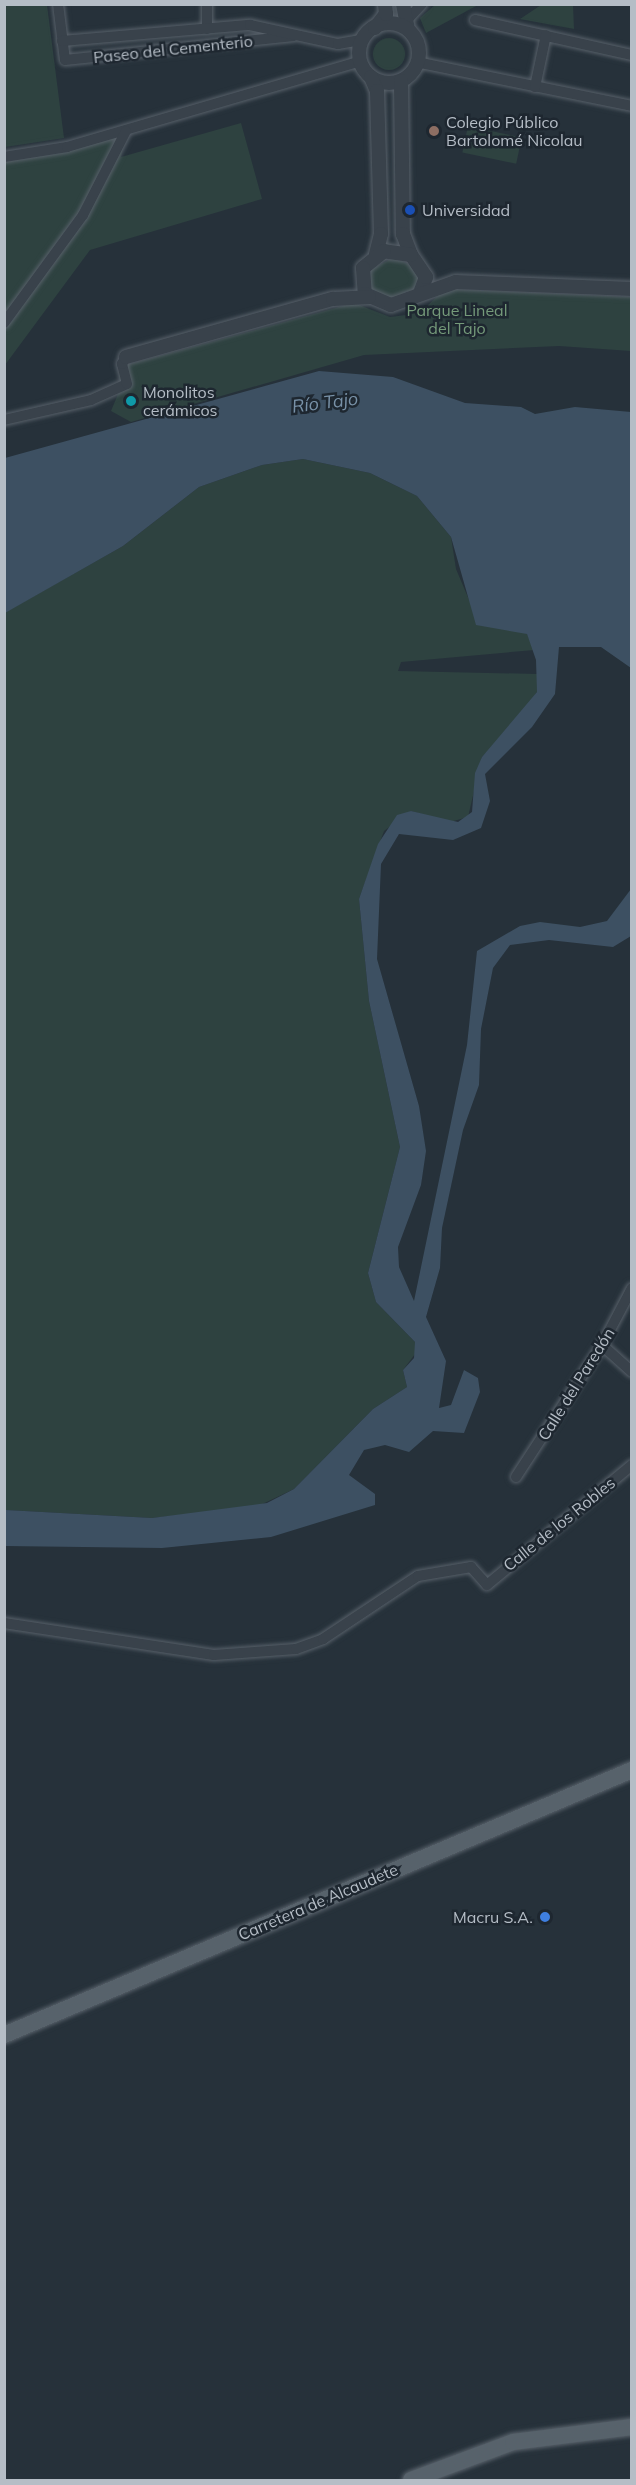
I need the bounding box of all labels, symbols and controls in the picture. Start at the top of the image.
street label: Paseo del Cementerio [92,31,254,67]
place label: Colegio Público Bartolomé Nicolau [446,112,583,150]
marker: Colegio Público Bartolomé Nicolau [427,124,441,138]
place label: Universidad [422,200,510,220]
marker: Universidad [403,203,417,217]
park label: Parque Lineal del Tajo [406,300,508,338]
place label: Monolitos cerámicos [143,382,218,420]
water label: Río Tajo [291,388,359,418]
marker: Monolitos cerámicos [124,394,138,408]
street label: Calle del Paredón [534,1324,618,1444]
street label: Calle de los Robles [499,1473,619,1575]
street label: Carretera de Alcaudete [235,1860,401,1944]
place label: Macru S.A. [453,1907,533,1927]
marker: Macru S.A. [538,1910,552,1924]

